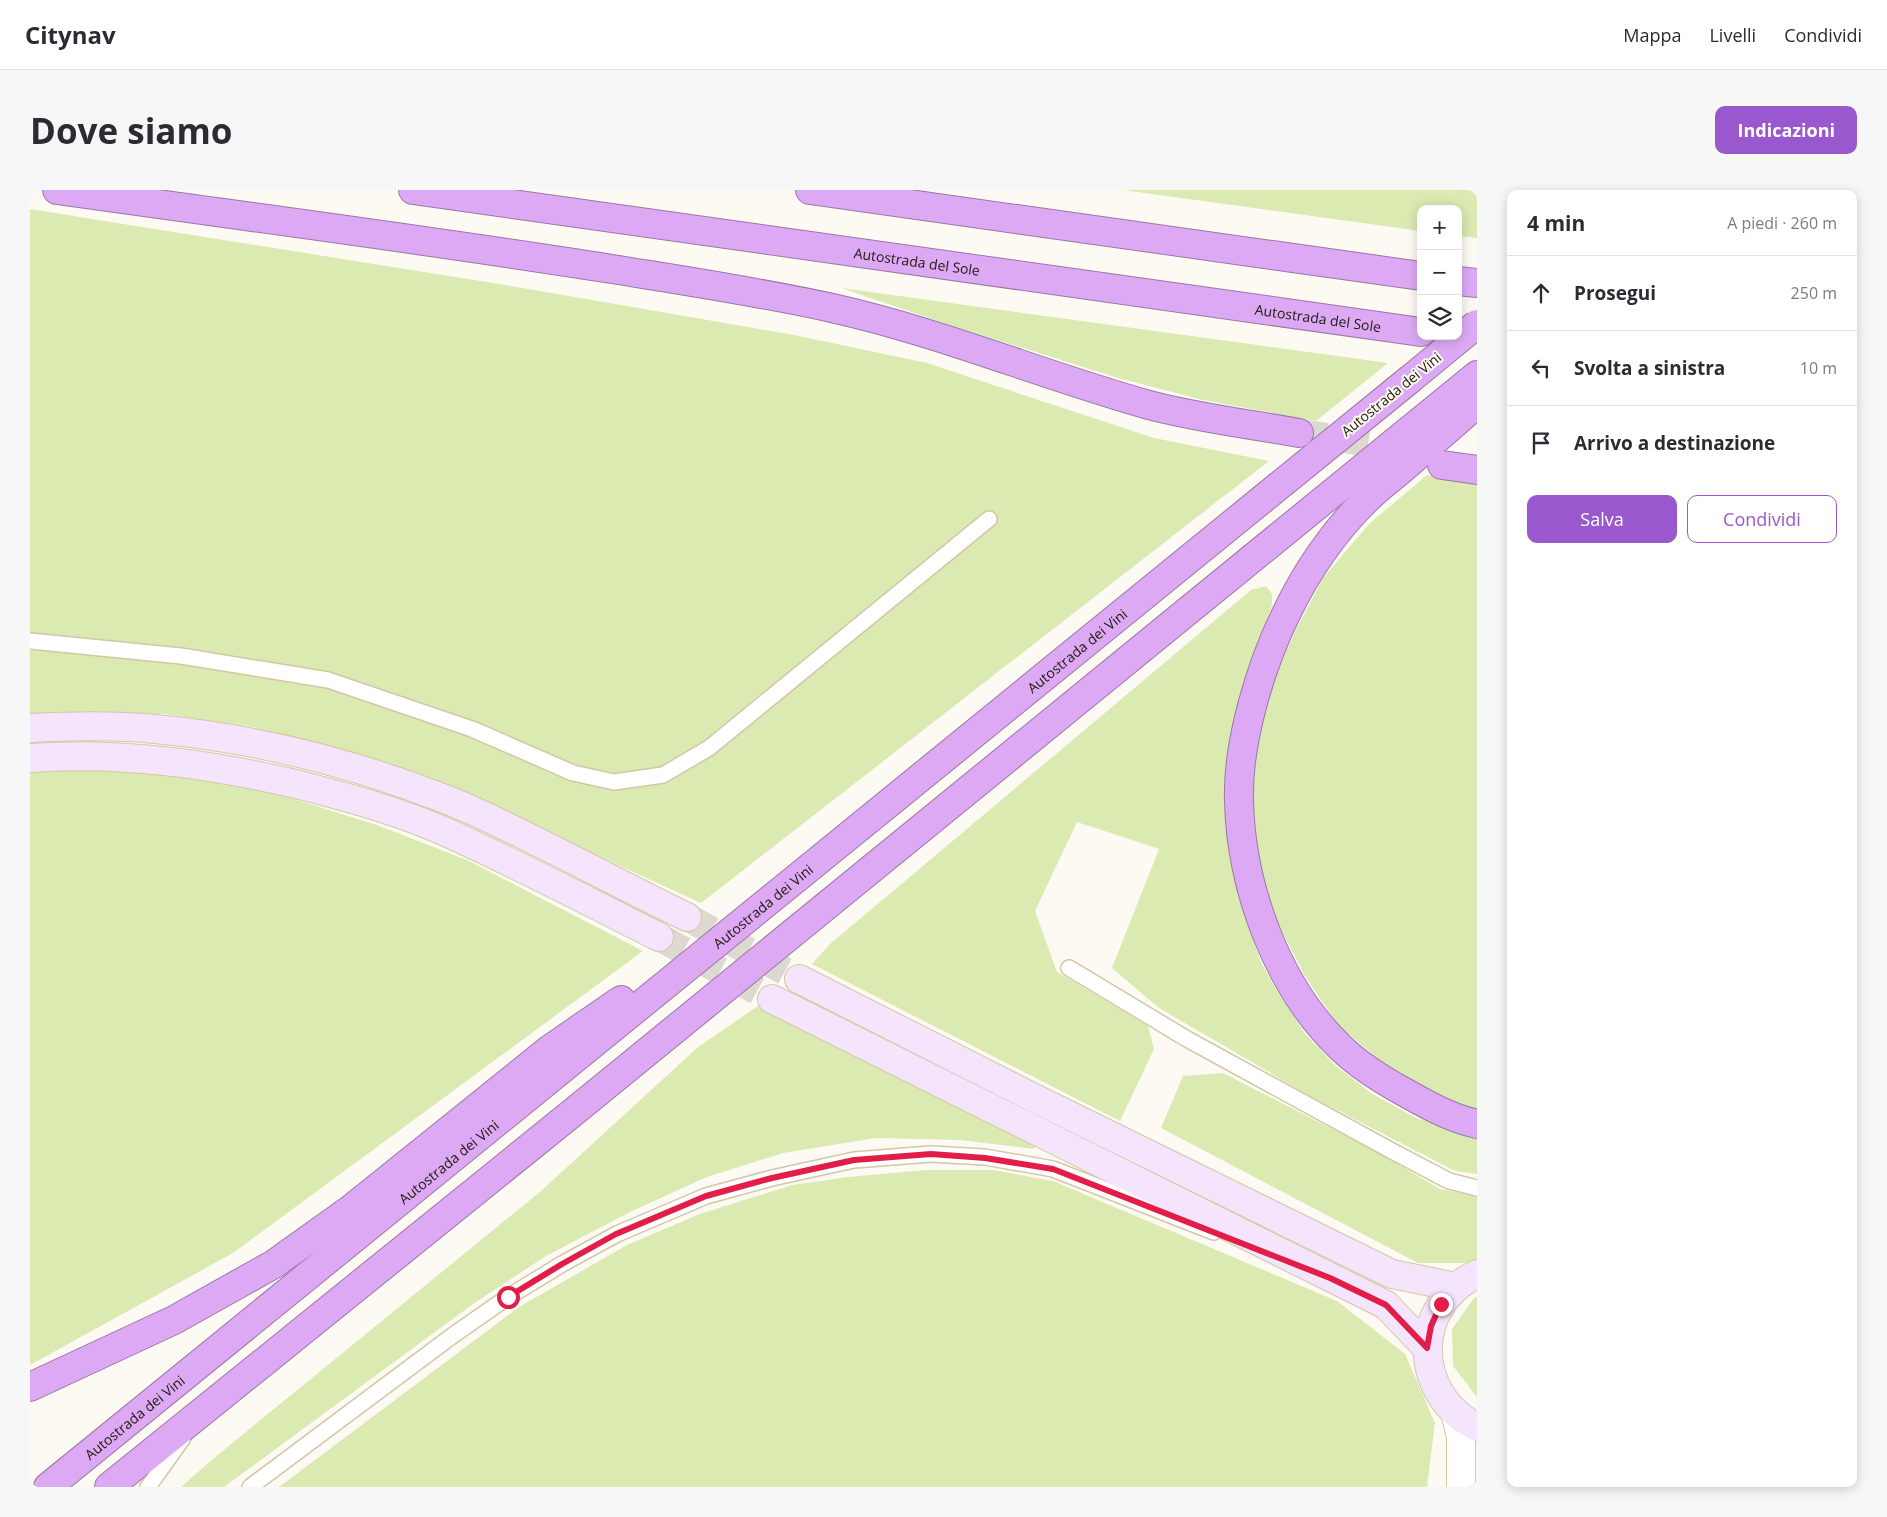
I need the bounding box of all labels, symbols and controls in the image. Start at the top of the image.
text: Citynav [25,18,116,51]
text: Mappa [1623,23,1681,47]
text: Livelli [1709,23,1756,47]
text: Condividi [1784,23,1862,47]
button: Indicazioni [1715,106,1857,154]
text: Dove siamo [30,107,233,154]
map controls [1417,205,1462,340]
button: + [1417,205,1462,250]
text: 4 min [1527,209,1585,237]
text: A piedi · 260 m [1727,212,1837,234]
street label: Autostrada del Sole [853,243,981,279]
button: − [1417,250,1462,295]
icon: ahead [1527,279,1555,307]
text: Prosegui [1574,280,1656,306]
text: 250 m [1791,282,1837,304]
button: layers [1417,295,1462,340]
street label: Autostrada del Sole [1254,299,1383,336]
street label: Autostrada dei Vini [1337,348,1445,440]
icon: left [1527,354,1555,382]
text: Svolta a sinistra [1574,355,1725,381]
text: 10 m [1800,357,1837,379]
icon: arrive [1527,429,1555,457]
text: Arrivo a destinazione [1574,430,1775,456]
button: Salva [1527,495,1677,543]
button: Condividi [1687,495,1837,543]
street label: Autostrada dei Vini [1023,604,1131,697]
street label: Autostrada dei Vini [708,859,816,952]
street label: Autostrada dei Vini [394,1115,502,1208]
route start [497,1286,520,1309]
route end [1430,1293,1453,1316]
street label: Autostrada dei Vini [80,1371,188,1463]

